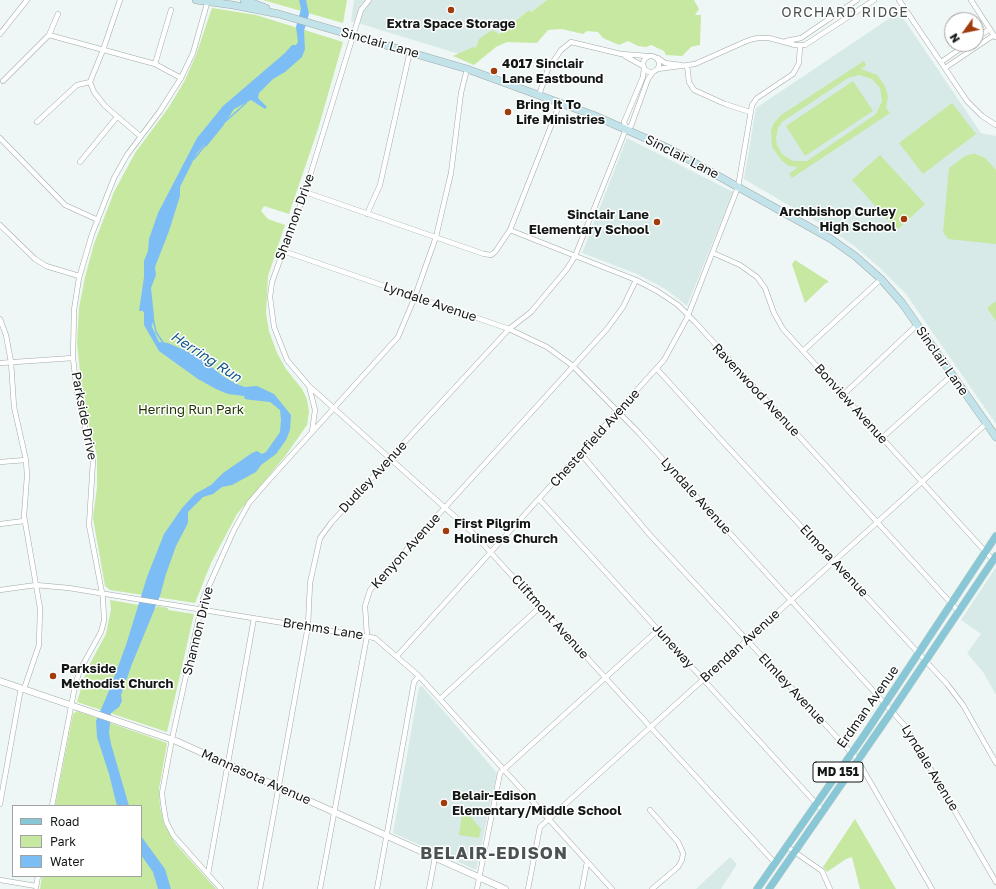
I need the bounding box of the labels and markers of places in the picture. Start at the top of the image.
marker: Extra Space Storage [446,5,456,15]
place label: Extra Space Storage [386,16,516,32]
place label: 4017 Sinclair Lane Eastbound [502,56,603,87]
marker: 4017 Sinclair Lane Eastbound [489,66,499,76]
place label: Bring It To Life Ministries [516,97,605,128]
marker: Bring It To Life Ministries [503,107,513,117]
place label: Archbishop Curley High School [779,204,896,235]
place label: Sinclair Lane Elementary School [529,207,649,238]
marker: Archbishop Curley High School [899,214,909,224]
marker: Sinclair Lane Elementary School [652,217,662,227]
place label: First Pilgrim Holiness Church [454,516,558,547]
marker: First Pilgrim Holiness Church [441,526,451,536]
place label: Parkside Methodist Church [61,661,173,692]
marker: Parkside Methodist Church [48,671,58,681]
place label: Belair-Edison Elementary/Middle School [452,788,621,819]
marker: Belair-Edison Elementary/Middle School [439,798,449,808]

